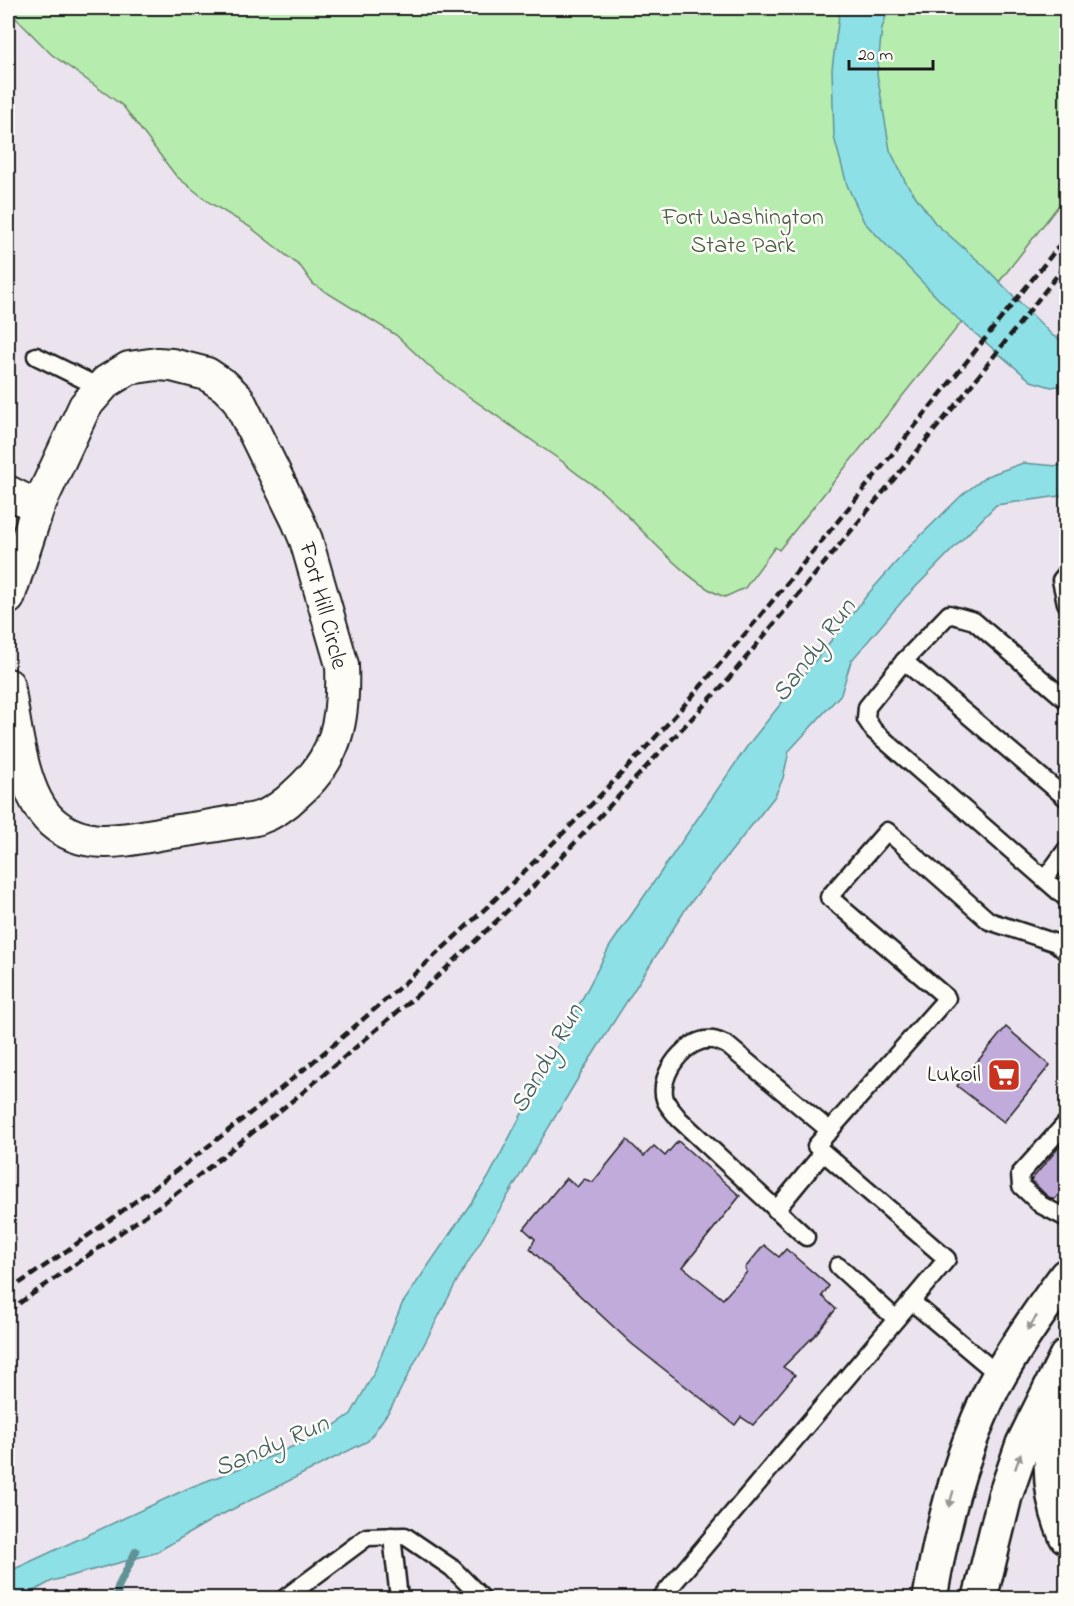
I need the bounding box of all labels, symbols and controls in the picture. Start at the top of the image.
scale bar [849,33,933,71]
text: 20 m [858,43,893,69]
park label: Fort Washington State Park [661,201,824,264]
street label: Fort Hill Circle [288,538,356,674]
water label: Sandy Run [763,590,867,711]
water label: Sandy Run [501,996,595,1121]
supermarket icon: Lukoil [986,1057,1022,1093]
place label: Lukoil [927,1058,981,1093]
one-way arrow [1027,1315,1038,1331]
water label: Sandy Run [209,1405,336,1488]
one-way arrow [1013,1452,1023,1470]
one-way arrow [946,1490,955,1508]

